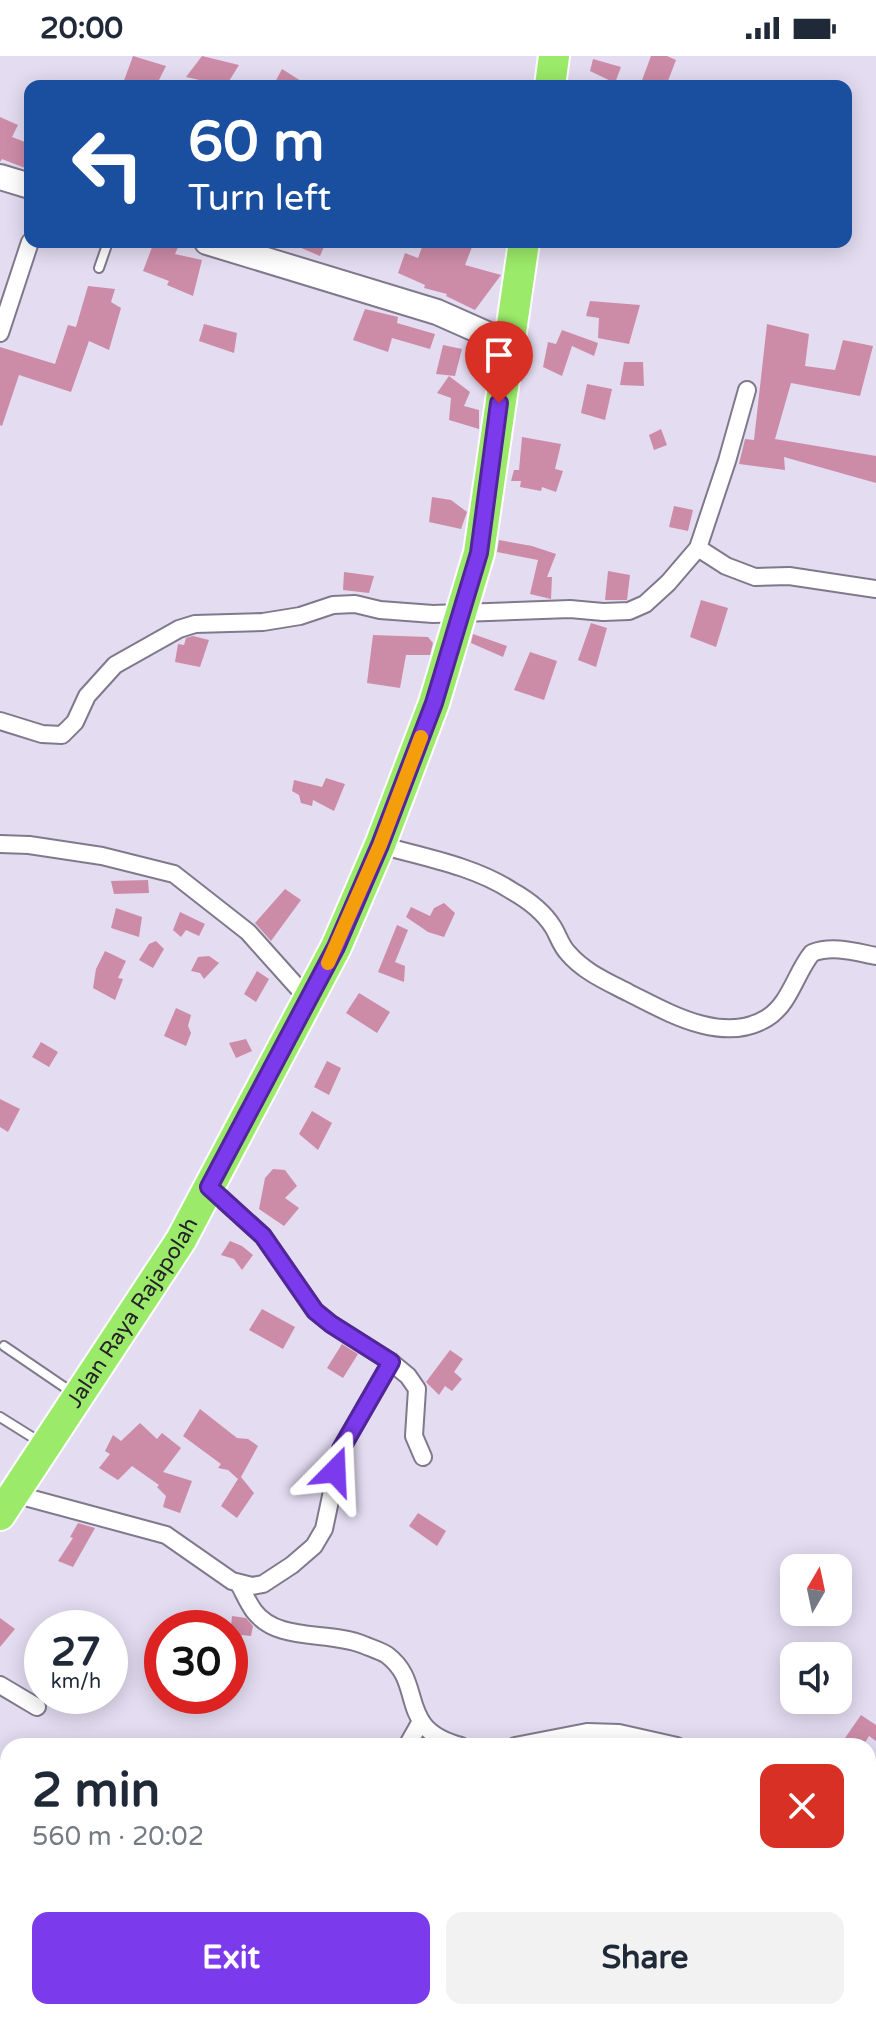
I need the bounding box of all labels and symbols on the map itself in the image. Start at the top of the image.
pin [465,321,533,403]
street label: Jalan Raya Rajapolah [61,1213,204,1413]
position arrow [293,1429,377,1513]
north arrow [780,1554,852,1626]
speed limit sign: 30 [144,1610,248,1714]

